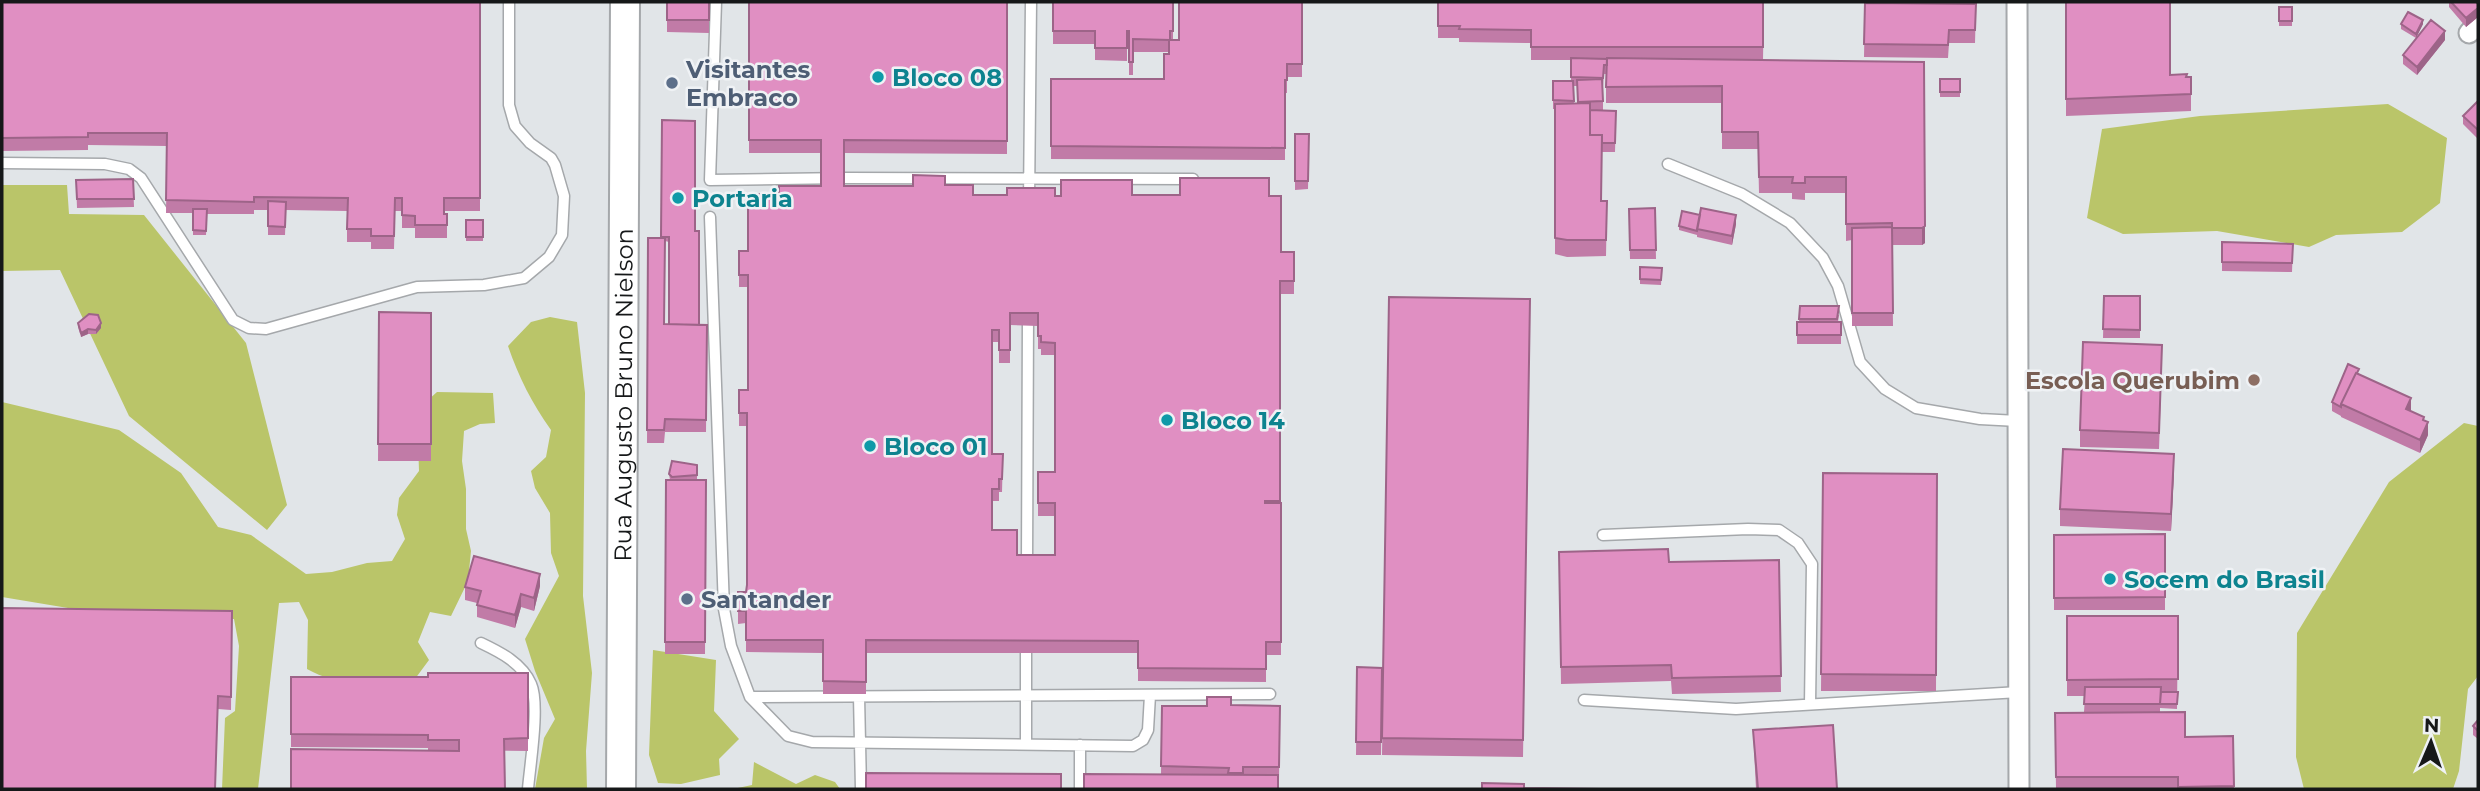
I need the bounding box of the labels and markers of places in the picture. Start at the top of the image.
place label: Visitantes Embraco [685,55,811,112]
place label: Bloco 08 [892,63,1002,92]
marker: Bloco 08 [870,69,886,85]
marker: Visitantes Embraco [664,75,680,91]
place label: Portaria [692,184,793,213]
marker: Portaria [670,190,686,206]
place label: Escola Querubim [2025,366,2240,395]
marker: Escola Querubim [2246,372,2262,388]
place label: Bloco 14 [1181,406,1285,435]
marker: Bloco 14 [1159,412,1175,428]
place label: Bloco 01 [884,432,987,461]
marker: Bloco 01 [862,438,878,454]
place label: Socem do Brasil [2124,565,2325,594]
marker: Socem do Brasil [2102,571,2118,587]
place label: Santander [701,585,831,614]
marker: Santander [679,591,695,607]

